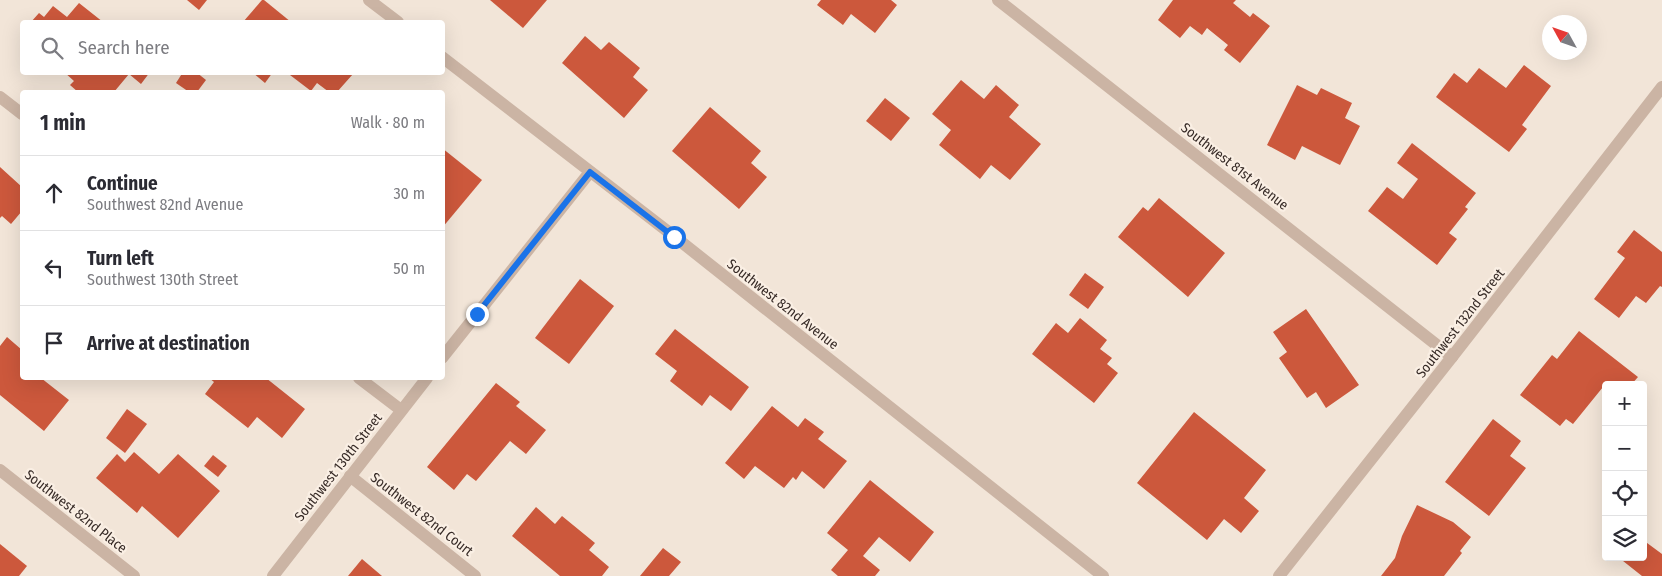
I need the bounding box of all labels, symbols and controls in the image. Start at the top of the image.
north arrow [1542,15,1587,60]
search box [20,20,445,75]
icon: search [38,34,66,62]
text: Search here [78,36,170,59]
text: 1 min [40,110,86,136]
text: Walk · 80 m [351,113,425,132]
street label: Southwest 81st Avenue [1178,119,1292,214]
text: Continue [87,172,158,195]
icon: ahead [40,179,68,207]
text: 30 m [393,184,425,203]
text: Southwest 82nd Avenue [87,195,243,214]
route start [663,226,686,249]
text: Turn left [87,247,154,270]
icon: left [40,254,68,282]
street label: Southwest 82nd Avenue [724,256,842,353]
text: 50 m [393,259,425,278]
street label: Southwest 132nd Street [1412,265,1509,381]
text: Southwest 130th Street [87,270,238,289]
route end [466,303,489,326]
icon: arrive [40,329,68,357]
text: Arrive at destination [87,332,250,355]
map controls [1602,381,1647,561]
button: + [1602,381,1647,426]
street label: Southwest 130th Street [291,410,386,525]
button: − [1602,426,1647,471]
street label: Southwest 82nd Place [21,466,130,557]
street label: Southwest 82nd Court [367,469,477,560]
button: locate [1602,471,1647,516]
button: layers [1602,516,1647,561]

